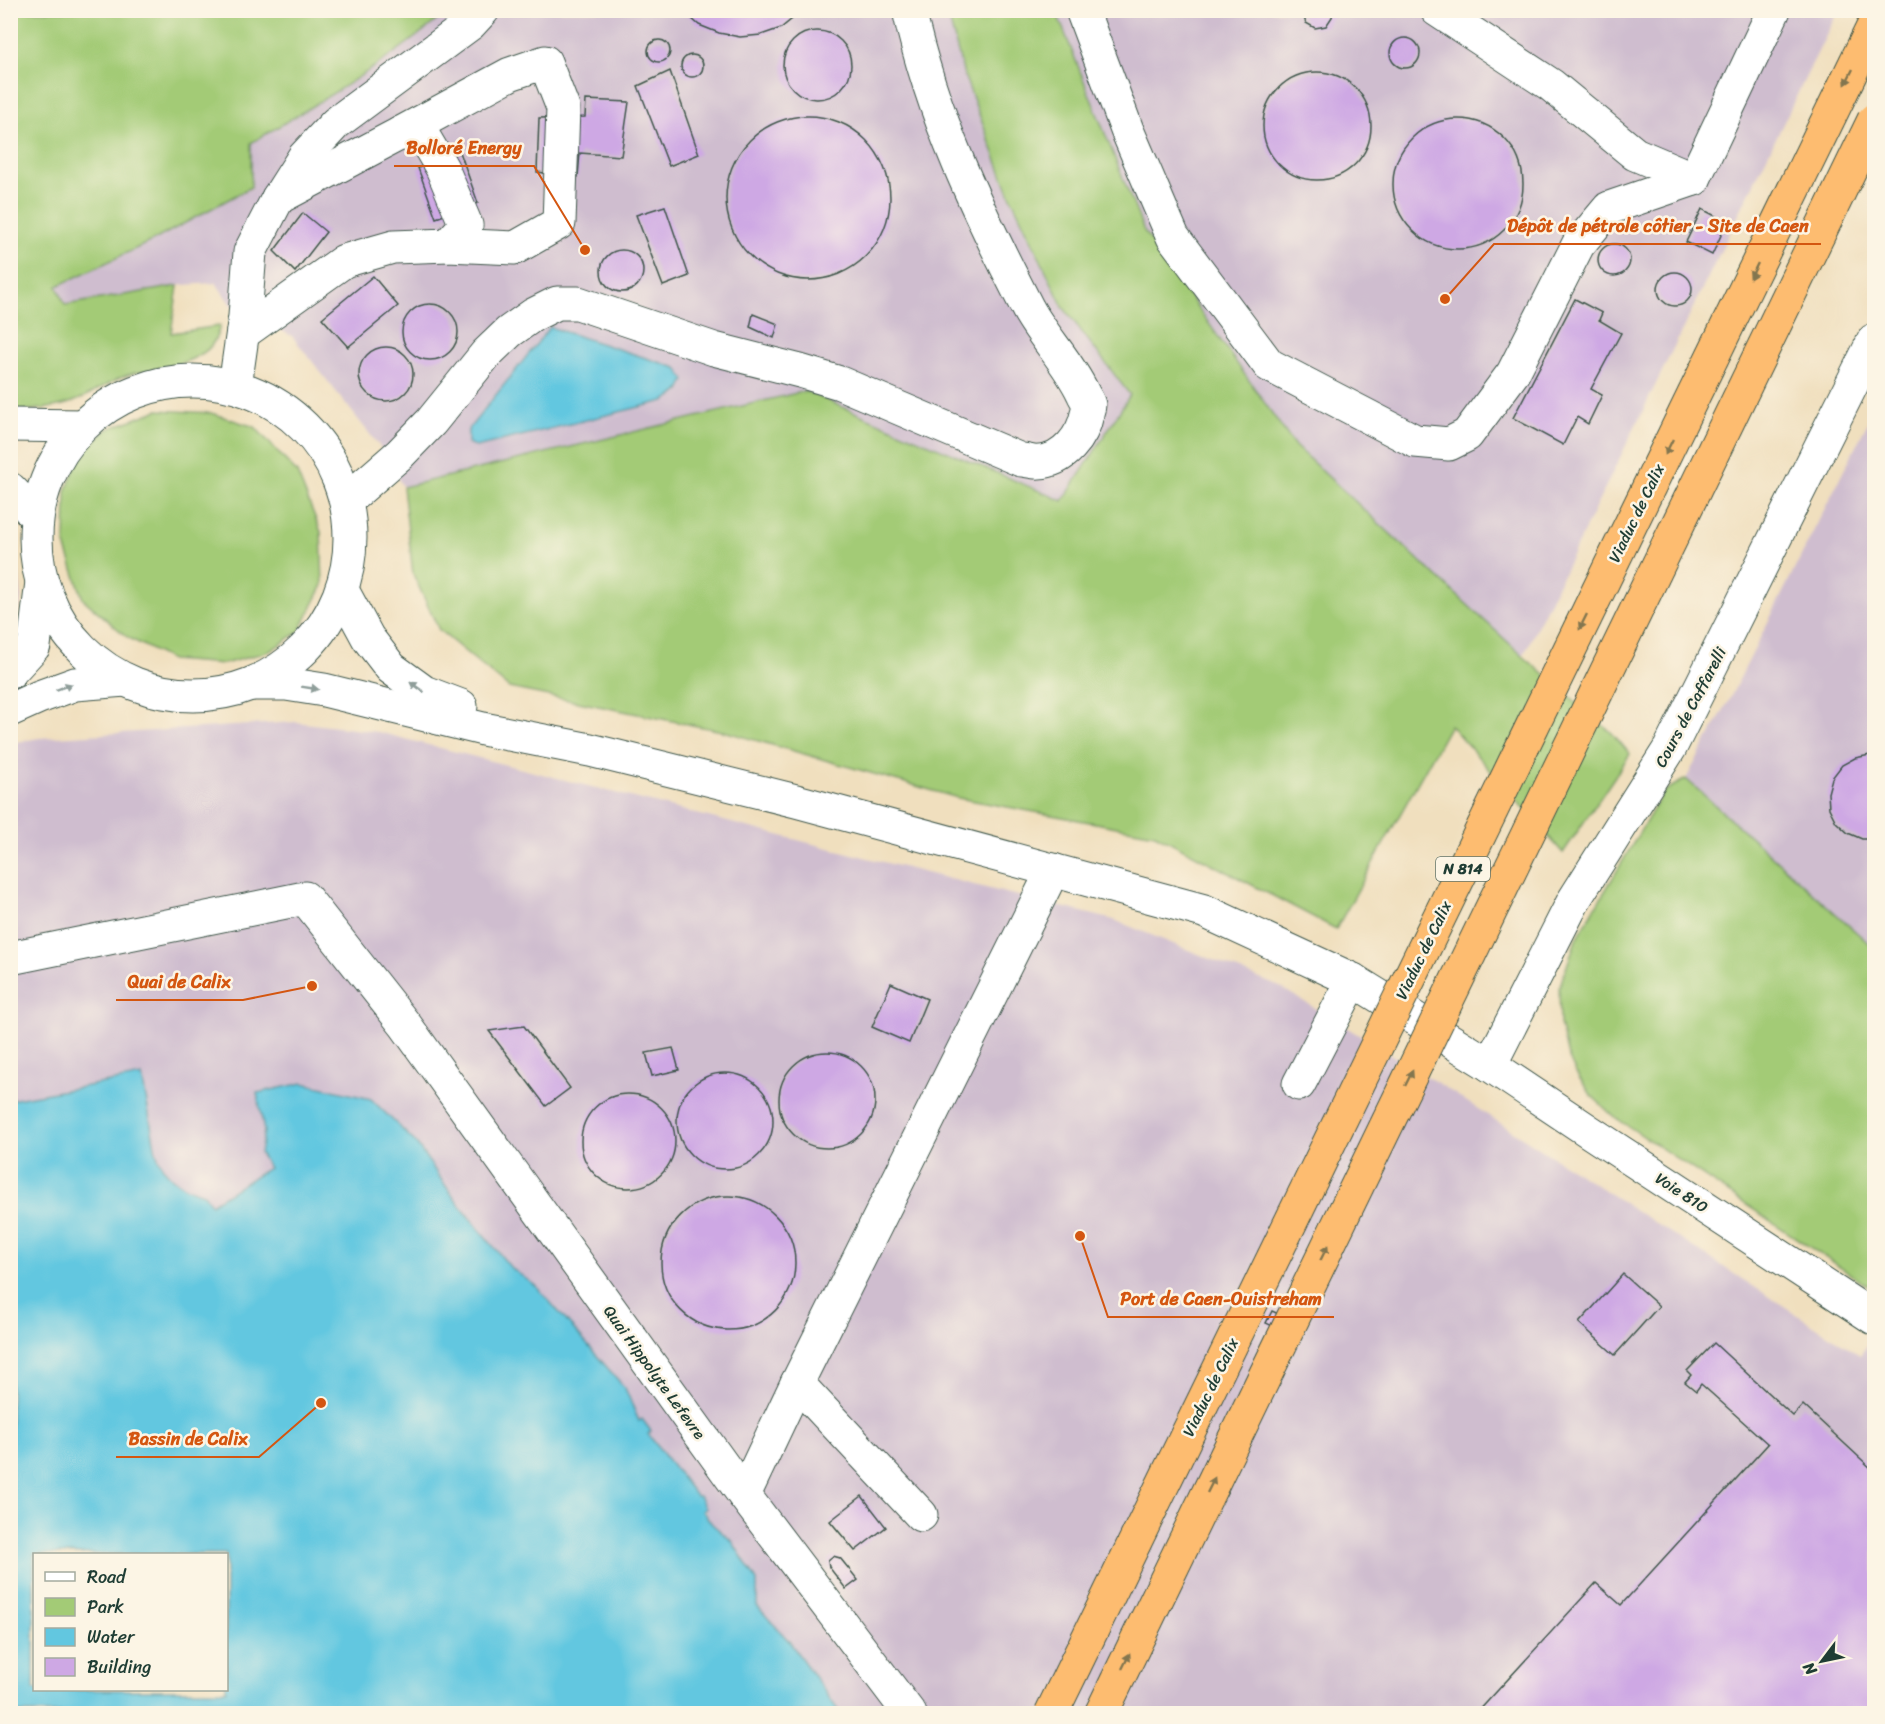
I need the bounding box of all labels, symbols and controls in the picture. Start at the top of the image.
one-way arrow [1844,69,1853,86]
callout: Bolloré Energy [394,130,534,166]
text: Bolloré Energy [406,132,522,164]
callout: Dépôt de pétrole côtier - Site de Caen [1494,208,1821,244]
text: Dépôt de pétrole côtier - Site de Caen [1507,210,1809,242]
one-way arrow [1750,263,1759,280]
one-way arrow [1664,438,1673,455]
street label: Viaduc de Calix [1600,458,1673,568]
one-way arrow [1579,613,1588,630]
street label: Cours de Caffarelli [1646,641,1735,773]
one-way arrow [410,681,426,693]
one-way arrow [56,682,74,692]
one-way arrow [301,683,320,692]
road number: N 814 [1436,857,1490,881]
street label: Viaduc de Calix [1387,895,1460,1005]
callout: Quai de Calix [116,964,243,1000]
text: Quai de Calix [128,966,231,998]
one-way arrow [1405,1069,1414,1086]
street label: Voie 810 [1649,1164,1714,1221]
one-way arrow [1320,1245,1329,1262]
callout: Port de Caen-Ouistreham [1108,1281,1334,1317]
text: Port de Caen-Ouistreham [1120,1283,1322,1315]
street label: Quai Hippolyte Lefevre [596,1299,714,1446]
street label: Viaduc de Calix [1174,1332,1247,1442]
callout: Bassin de Calix [116,1421,259,1457]
text: Bassin de Calix [129,1423,248,1455]
one-way arrow [1207,1477,1216,1494]
legend [33,1553,228,1691]
text: Road [87,1561,127,1593]
text: Park [87,1591,124,1623]
text: Water [87,1621,136,1653]
north arrow [1792,1631,1852,1691]
text: Building [87,1651,151,1683]
one-way arrow [1122,1652,1131,1669]
text: N [1794,1656,1825,1682]

